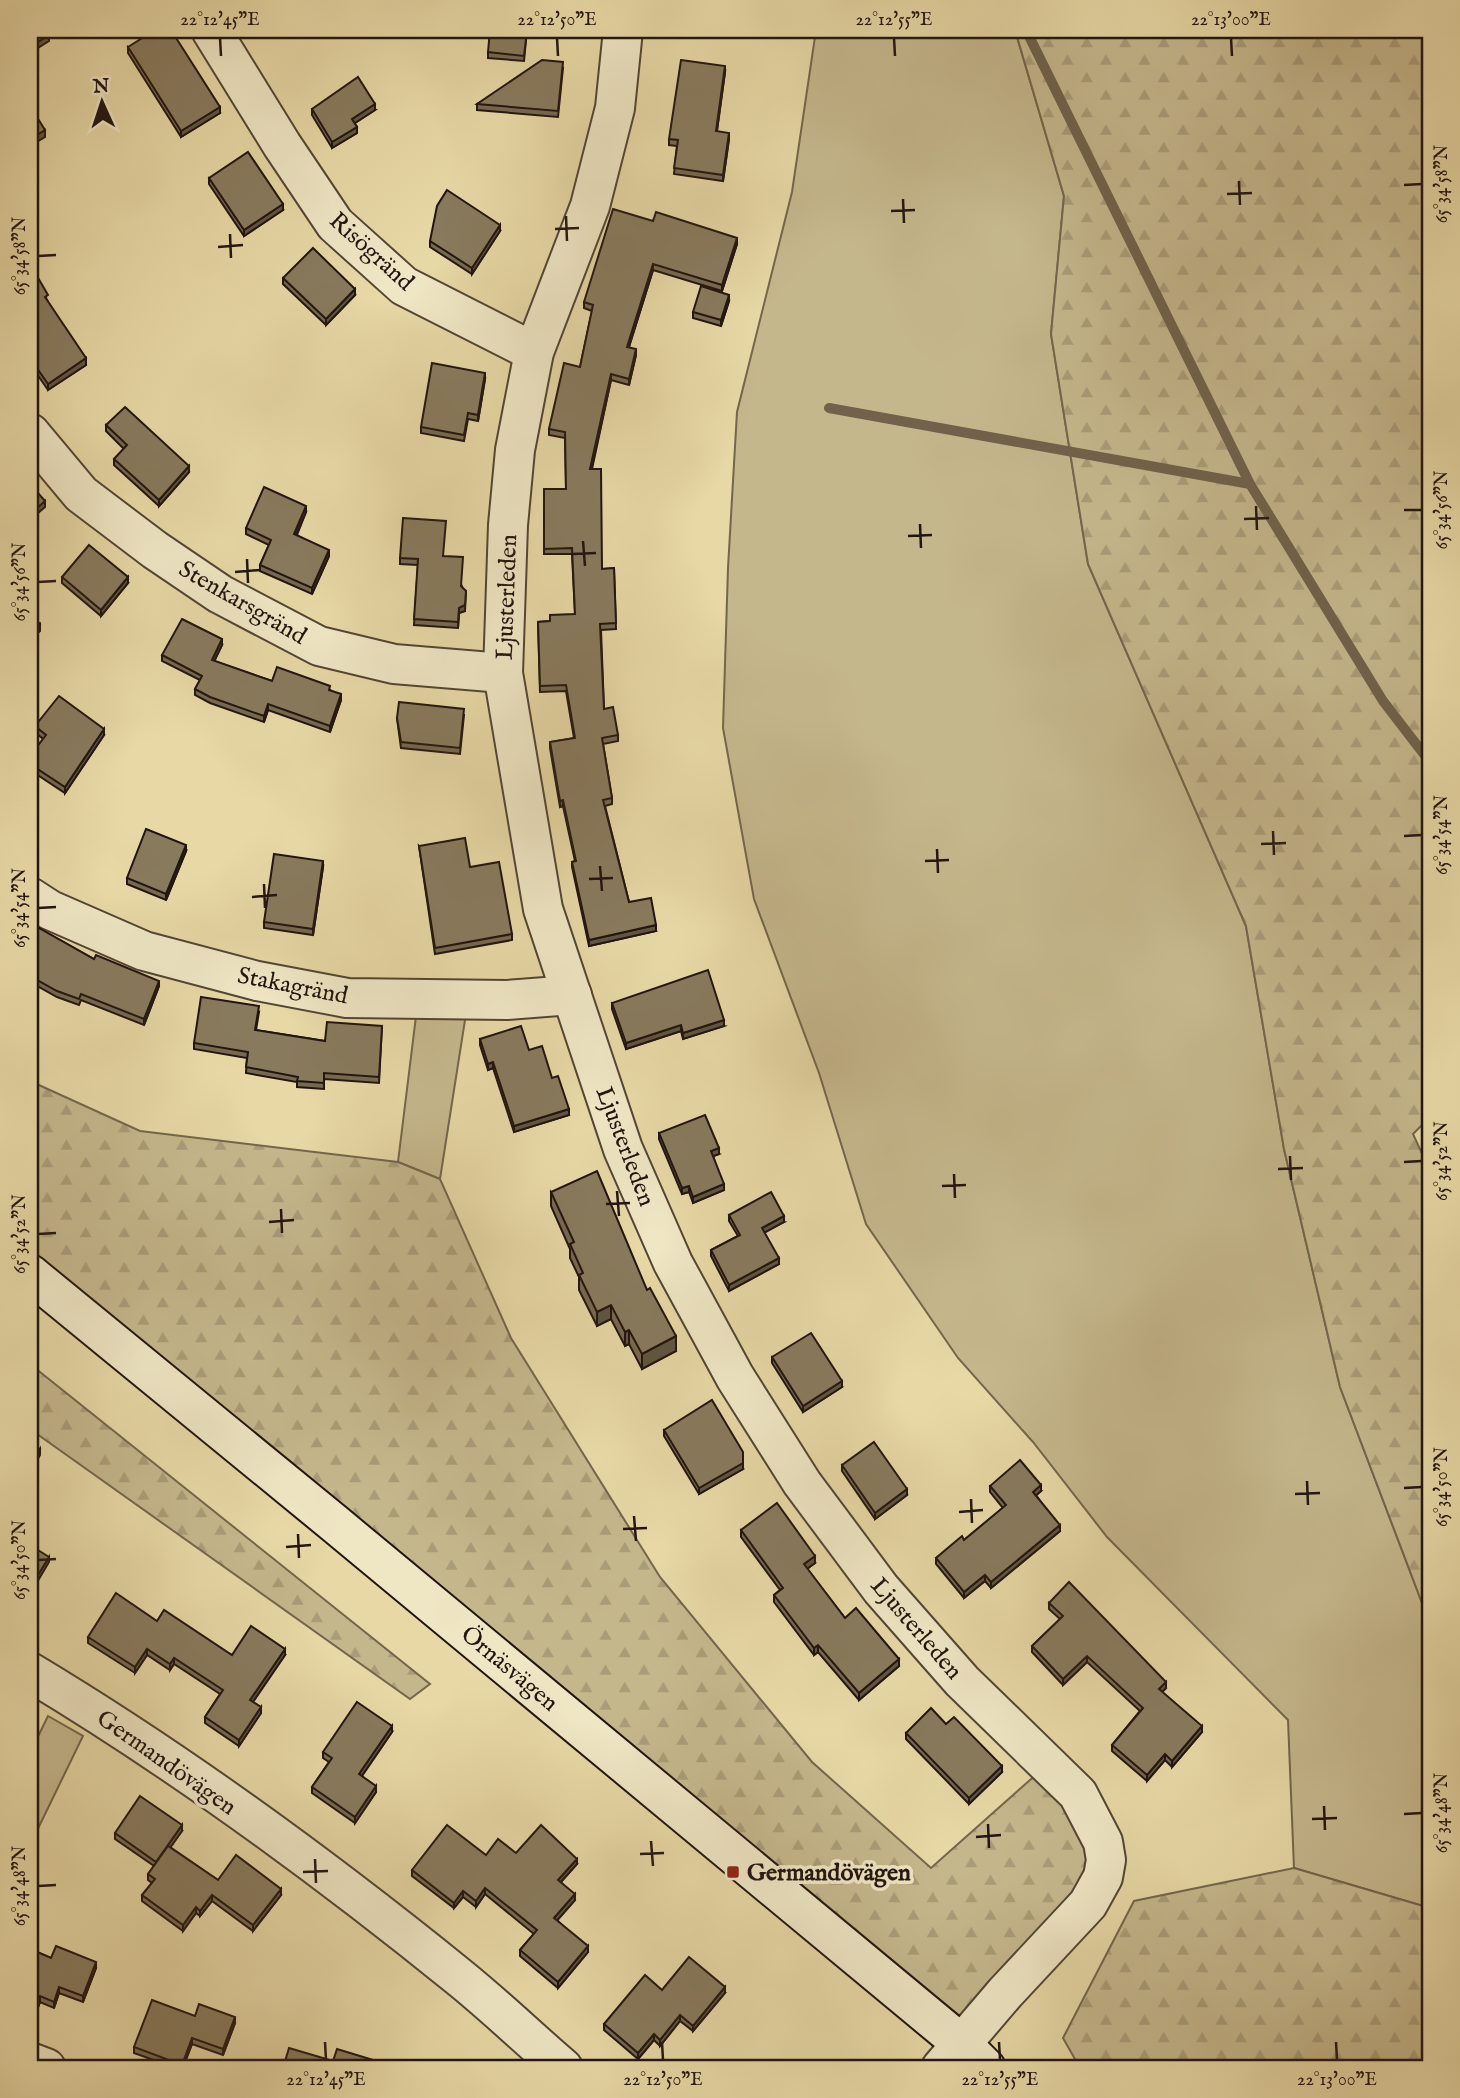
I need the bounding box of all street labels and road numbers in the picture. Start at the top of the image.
street label: Risögränd [322,206,420,298]
street label: Ljusterleden [490,533,525,660]
street label: Stenkarsgränd [173,554,312,652]
street label: Stakagränd [235,961,351,1012]
street label: Ljusterleden [588,1082,662,1211]
street label: Ljusterleden [863,1571,969,1687]
street label: Örnäsvägen [454,1619,564,1719]
street label: Germandövägen [90,1704,242,1823]

